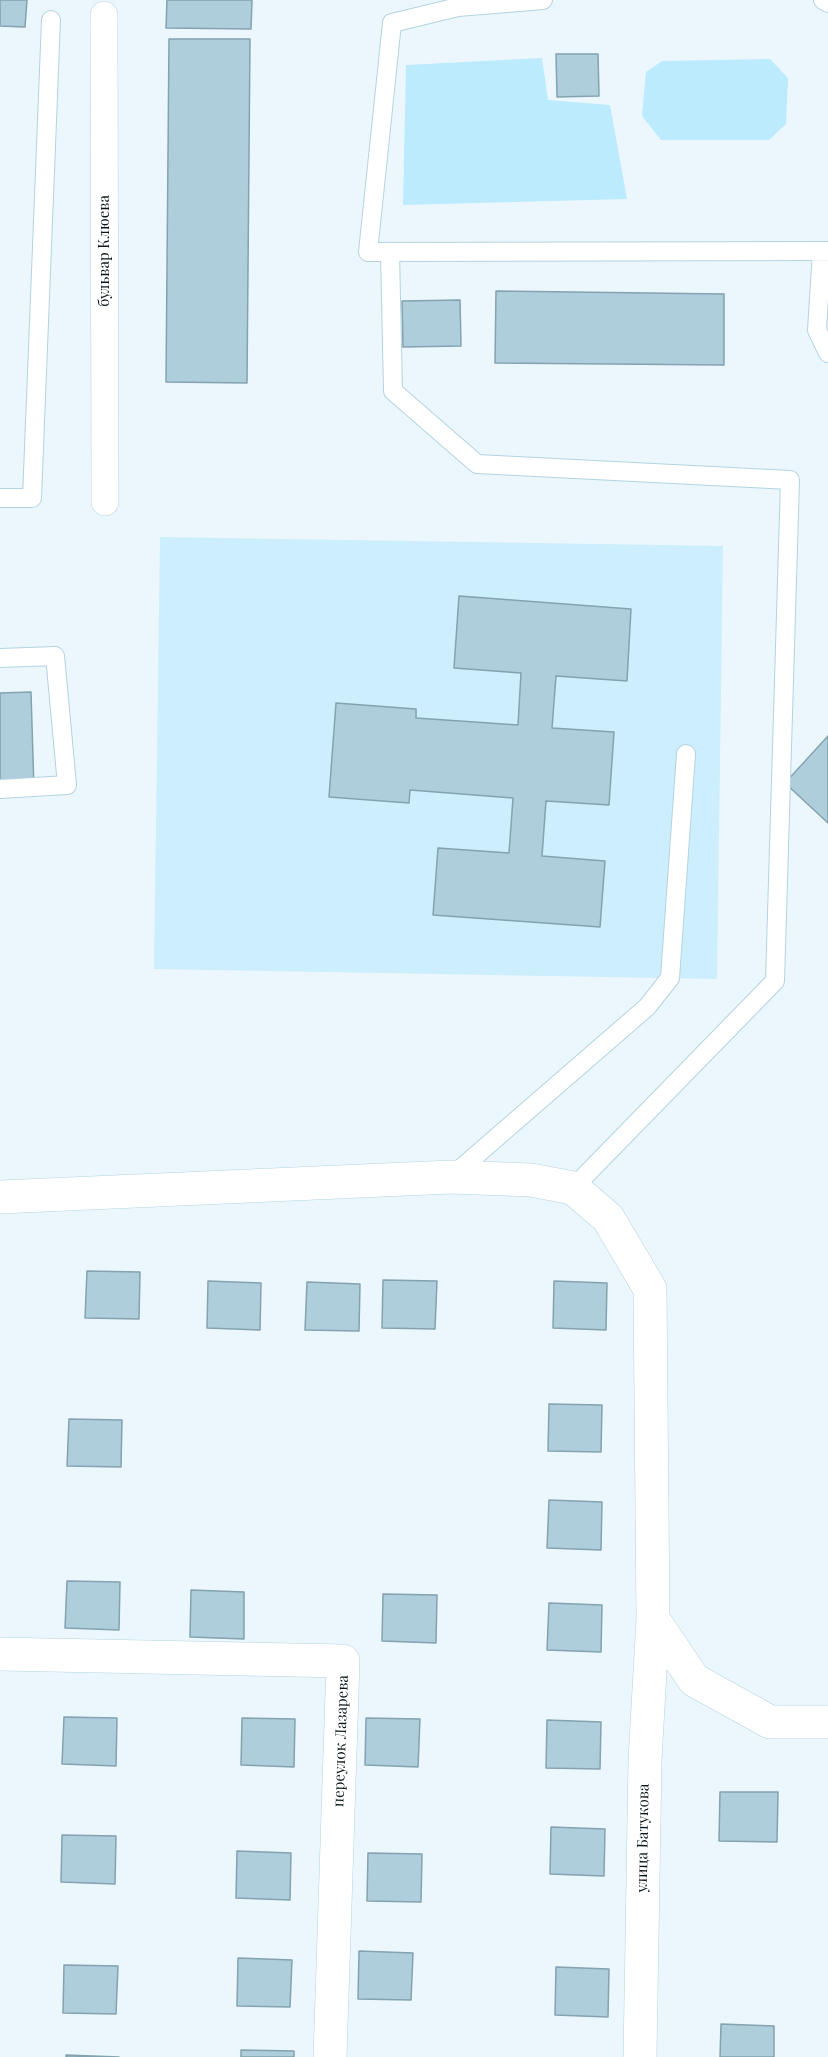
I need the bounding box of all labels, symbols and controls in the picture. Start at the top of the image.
street label: бульвар Клюева [95,195,113,307]
street label: переулок Лазарева [330,1675,352,1807]
street label: улица Батукова [633,1783,653,1893]

